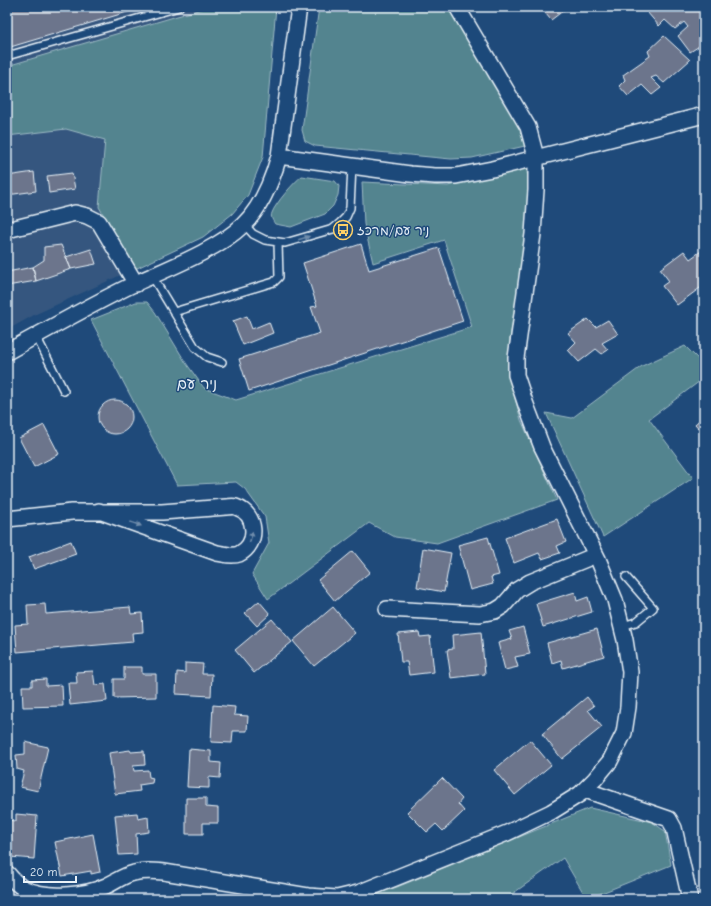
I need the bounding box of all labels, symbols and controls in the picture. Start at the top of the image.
bus stop icon: ניר עם/מרכז [332,219,354,241]
place label: ניר עם/מרכז [357,223,429,238]
one-way arrow [298,235,310,241]
district label: ניר עם [177,375,217,393]
one-way arrow [131,521,143,527]
one-way arrow [249,531,255,543]
scale bar [24,858,76,884]
text: 20 m [30,865,58,879]

